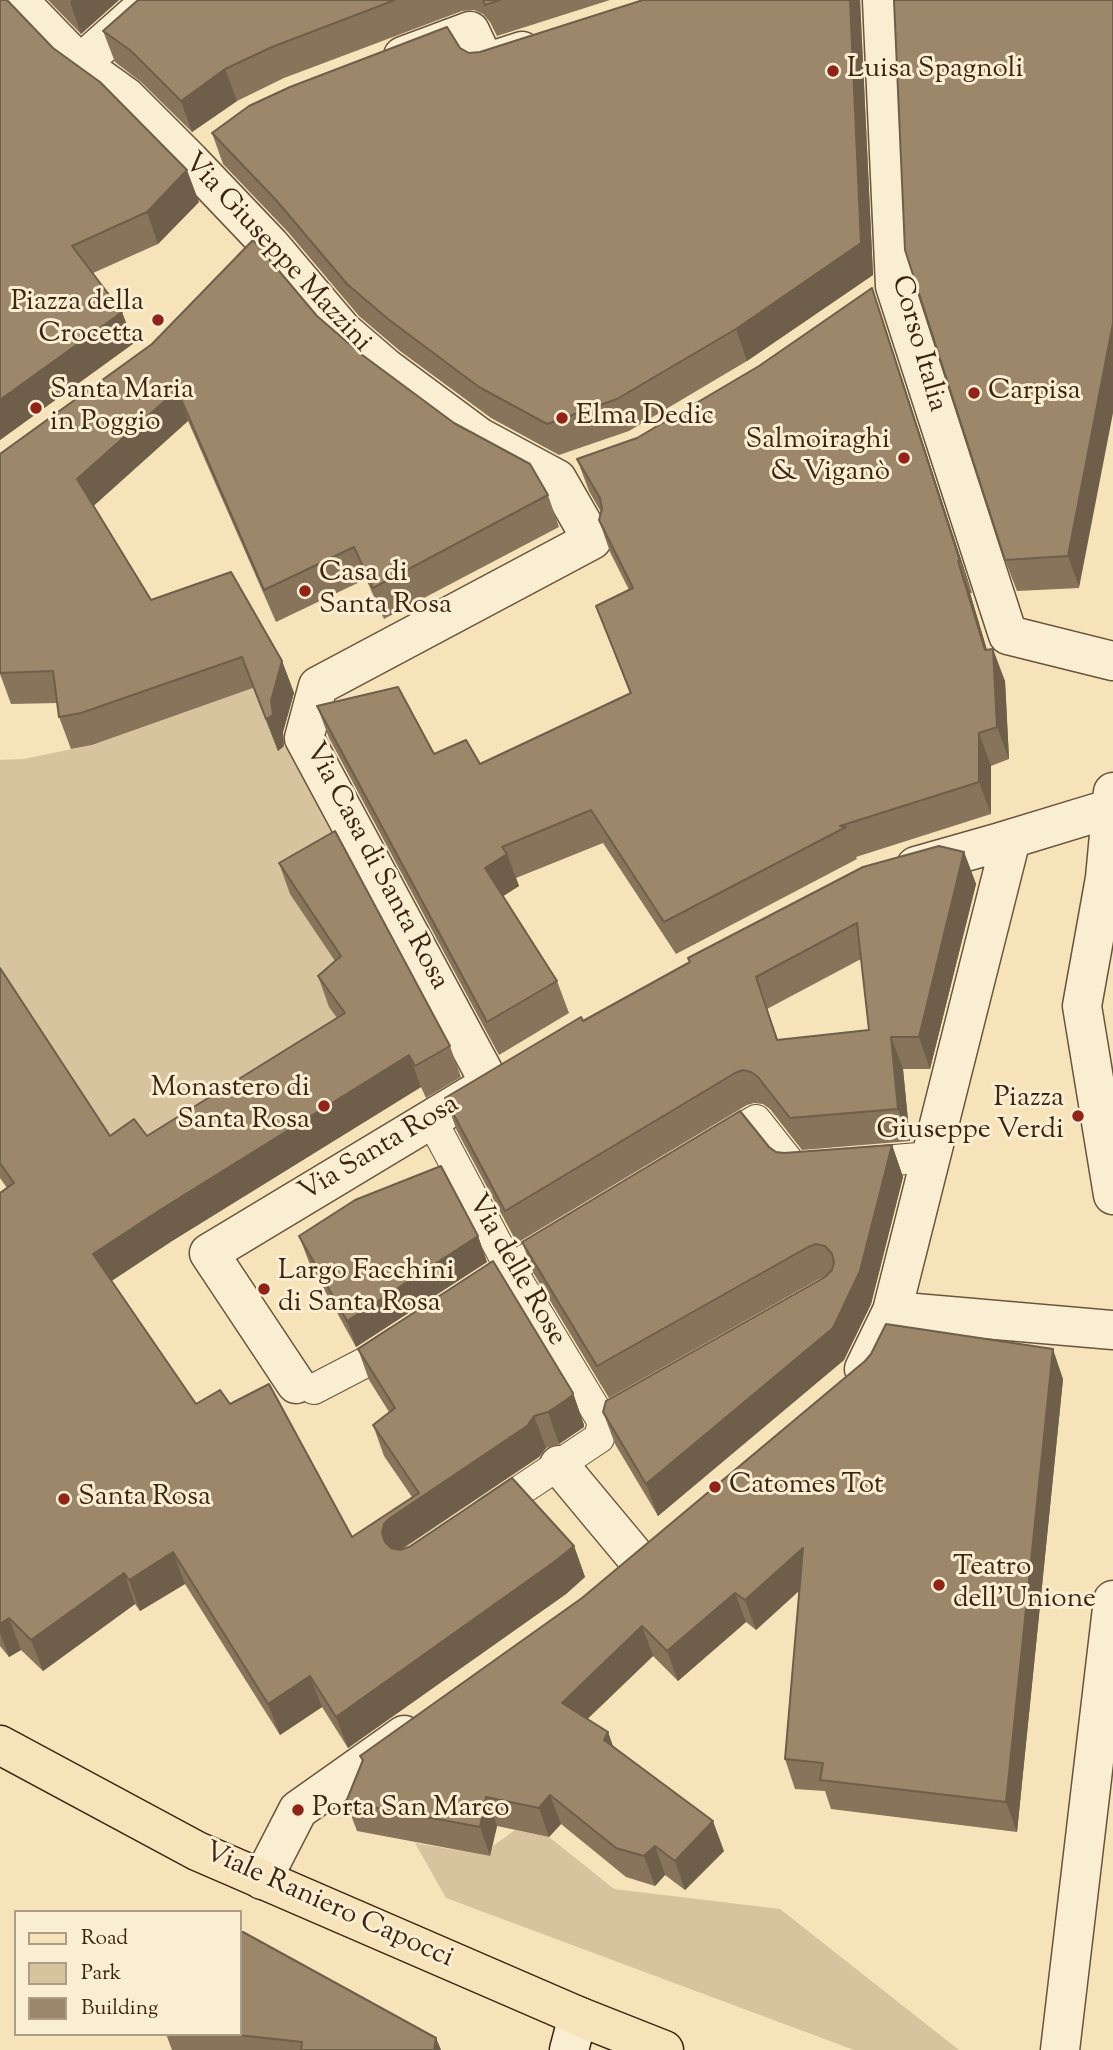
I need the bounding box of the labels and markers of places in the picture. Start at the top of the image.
place label: Luisa Spagnoli [847,54,1023,88]
marker: Luisa Spagnoli [825,63,841,79]
place label: Piazza della Crocetta [11,287,144,353]
marker: Piazza della Crocetta [150,312,166,328]
place label: Santa Maria in Poggio [50,375,194,441]
place label: Carpisa [988,376,1081,410]
marker: Carpisa [966,385,982,401]
marker: Santa Maria in Poggio [28,400,44,416]
place label: Elma Dedic [576,401,714,435]
marker: Elma Dedic [554,410,570,426]
place label: Salmoiraghi & Viganò [746,425,890,491]
marker: Salmoiraghi & Viganò [896,450,912,466]
place label: Casa di Santa Rosa [319,558,452,624]
marker: Casa di Santa Rosa [297,583,313,599]
place label: Monastero di Santa Rosa [151,1073,310,1139]
place label: Piazza Giuseppe Verdi [876,1083,1064,1149]
marker: Monastero di Santa Rosa [316,1098,332,1114]
marker: Piazza Giuseppe Verdi [1070,1108,1086,1124]
place label: Largo Facchini di Santa Rosa [278,1256,454,1322]
marker: Largo Facchini di Santa Rosa [256,1281,272,1297]
place label: Catomes Tot [729,1470,884,1504]
marker: Catomes Tot [707,1479,723,1495]
place label: Santa Rosa [78,1482,211,1516]
marker: Santa Rosa [56,1491,72,1507]
place label: Teatro dell'Unione [953,1552,1096,1618]
marker: Teatro dell'Unione [931,1577,947,1593]
place label: Porta San Marco [312,1793,510,1827]
marker: Porta San Marco [290,1802,306,1818]

